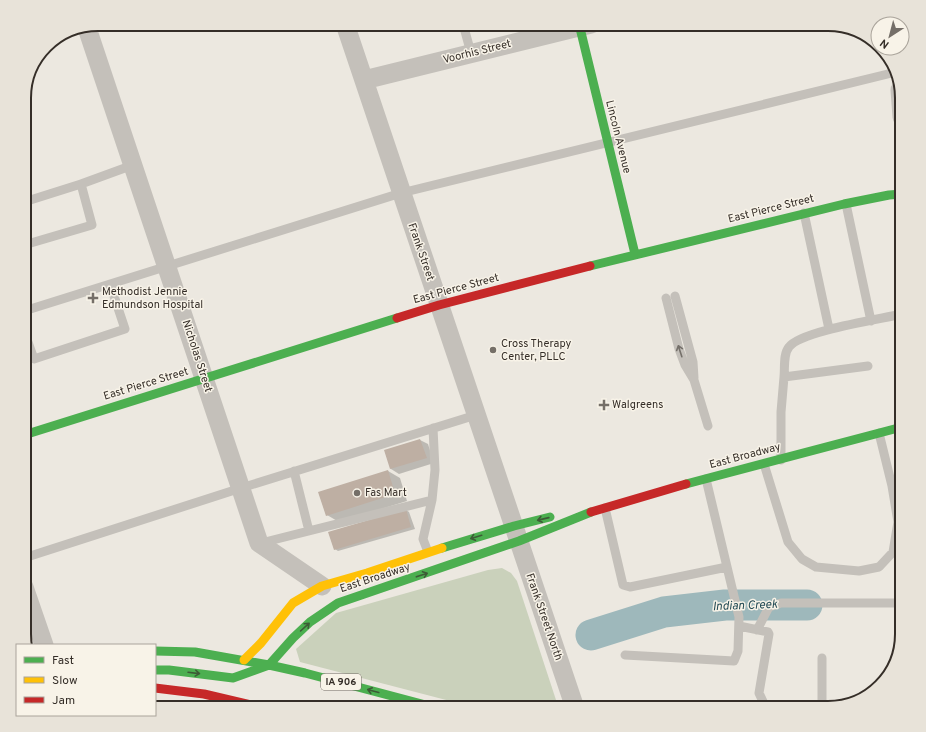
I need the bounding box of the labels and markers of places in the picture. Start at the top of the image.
place label: Methodist Jennie Edmundson Hospital [102,285,203,312]
marker: Methodist Jennie Edmundson Hospital [87,292,99,304]
place label: Cross Therapy Center, PLLC [501,337,572,364]
marker: Cross Therapy Center, PLLC [488,345,498,355]
place label: Walgreens [612,398,663,412]
marker: Walgreens [599,400,609,410]
place label: Fas Mart [365,486,407,500]
marker: Fas Mart [352,488,362,498]

